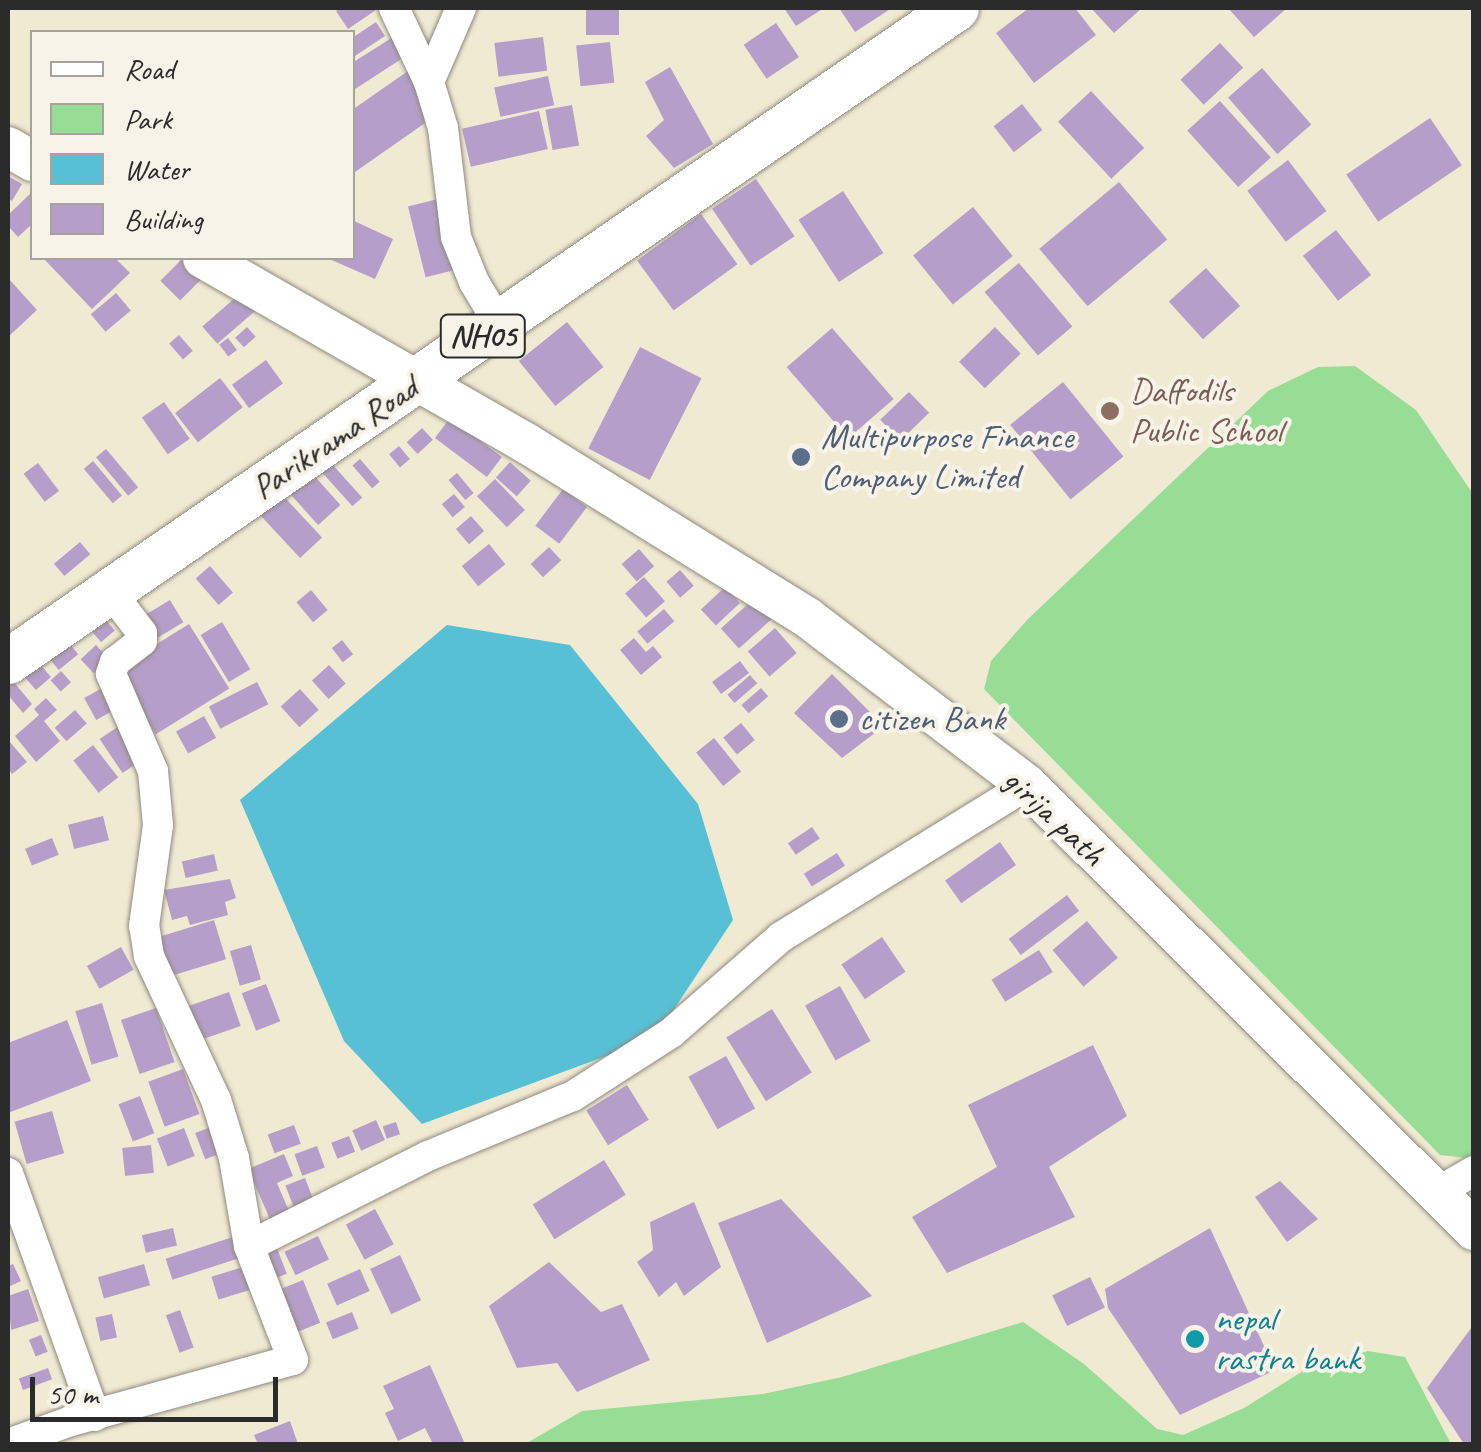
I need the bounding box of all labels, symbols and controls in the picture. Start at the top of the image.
legend [30,30,355,260]
text: Road [124,50,174,88]
text: Park [124,100,172,138]
text: Water [124,150,189,188]
text: Building [124,200,203,238]
road number: NH05 [438,309,528,363]
street label: Parikrama Road [244,367,426,509]
place label: Daffodils Public School [1130,370,1282,452]
marker: Daffodils Public School [1099,400,1121,422]
place label: Multipurpose Finance Company Limited [821,416,1072,498]
marker: Multipurpose Finance Company Limited [790,446,812,468]
place label: citizen Bank [859,698,1005,740]
marker: citizen Bank [828,708,850,730]
street label: girija path [994,759,1114,875]
place label: nepal rastra bank [1215,1298,1360,1380]
marker: nepal rastra bank [1184,1328,1206,1350]
scale bar [35,1357,282,1419]
text: 50 m [47,1375,98,1413]

